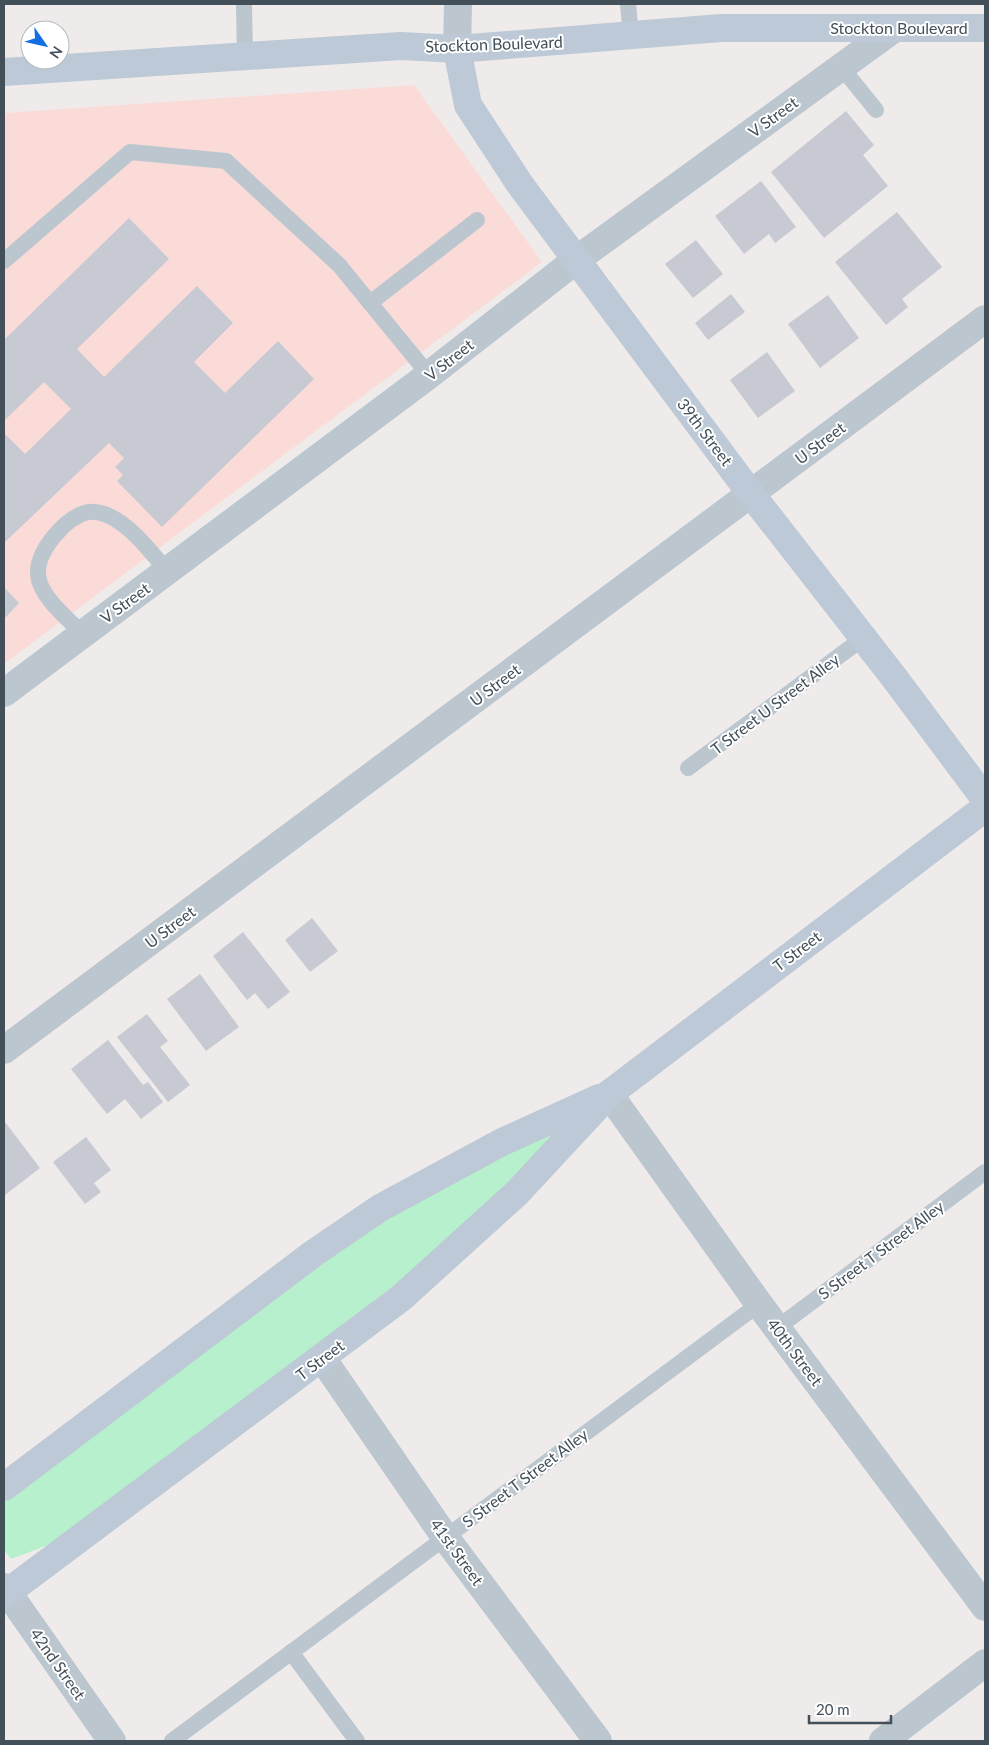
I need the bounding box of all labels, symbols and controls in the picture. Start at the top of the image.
street label: Stockton Boulevard [830,18,968,37]
north arrow [20,20,70,70]
street label: Stockton Boulevard [425,32,563,55]
text: N [46,43,66,62]
street label: V Street [744,92,801,141]
street label: V Street [421,335,477,384]
street label: 39th Street [674,394,737,469]
street label: U Street [791,417,849,468]
street label: V Street [96,578,153,627]
street label: T Street U Street Alley [707,649,843,758]
street label: U Street [466,659,524,710]
street label: U Street [141,901,199,952]
street label: T Street [769,926,825,975]
street label: S Street T Street Alley [814,1196,948,1303]
street label: 40th Street [764,1314,827,1389]
street label: T Street [292,1335,348,1384]
street label: S Street T Street Alley [458,1424,592,1531]
street label: 41st Street [427,1515,488,1589]
street label: 42nd Street [27,1624,90,1703]
scale bar [809,1692,892,1724]
text: 20 m [816,1700,850,1718]

